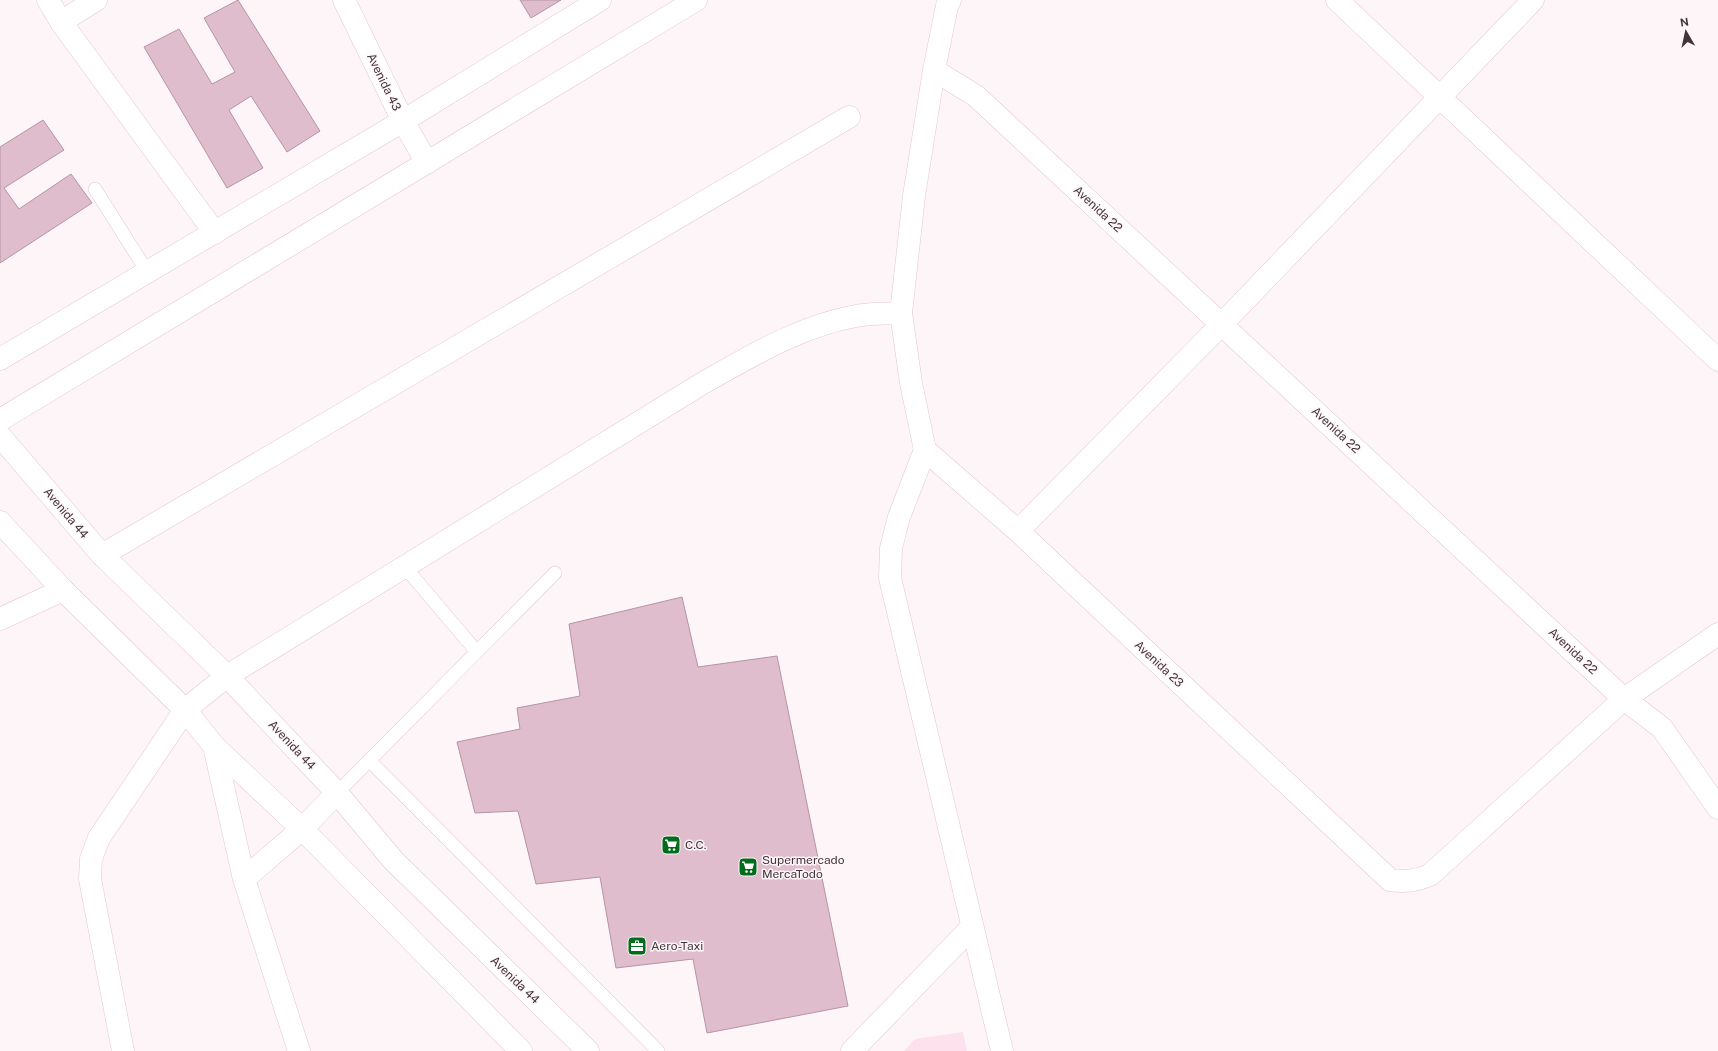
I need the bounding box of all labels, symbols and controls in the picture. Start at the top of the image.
north arrow [1666,12,1706,52]
text: N [1679,16,1690,29]
street label: Avenida 43 [364,51,404,113]
street label: Avenida 22 [1071,183,1125,235]
street label: Avenida 22 [1309,404,1363,456]
street label: Avenida 44 [41,485,92,542]
street label: Avenida 22 [1546,625,1600,677]
street label: Avenida 23 [1132,638,1186,690]
street label: Avenida 44 [266,717,319,773]
supermarket icon: C.C. [660,834,682,856]
place label: C.C. [685,838,706,852]
place label: Supermercado MercaTodo [762,853,845,881]
supermarket icon: Supermercado MercaTodo [737,856,759,878]
office icon: Aero-Taxi [626,935,648,957]
place label: Aero-Taxi [651,939,703,953]
street label: Avenida 44 [488,953,543,1007]

